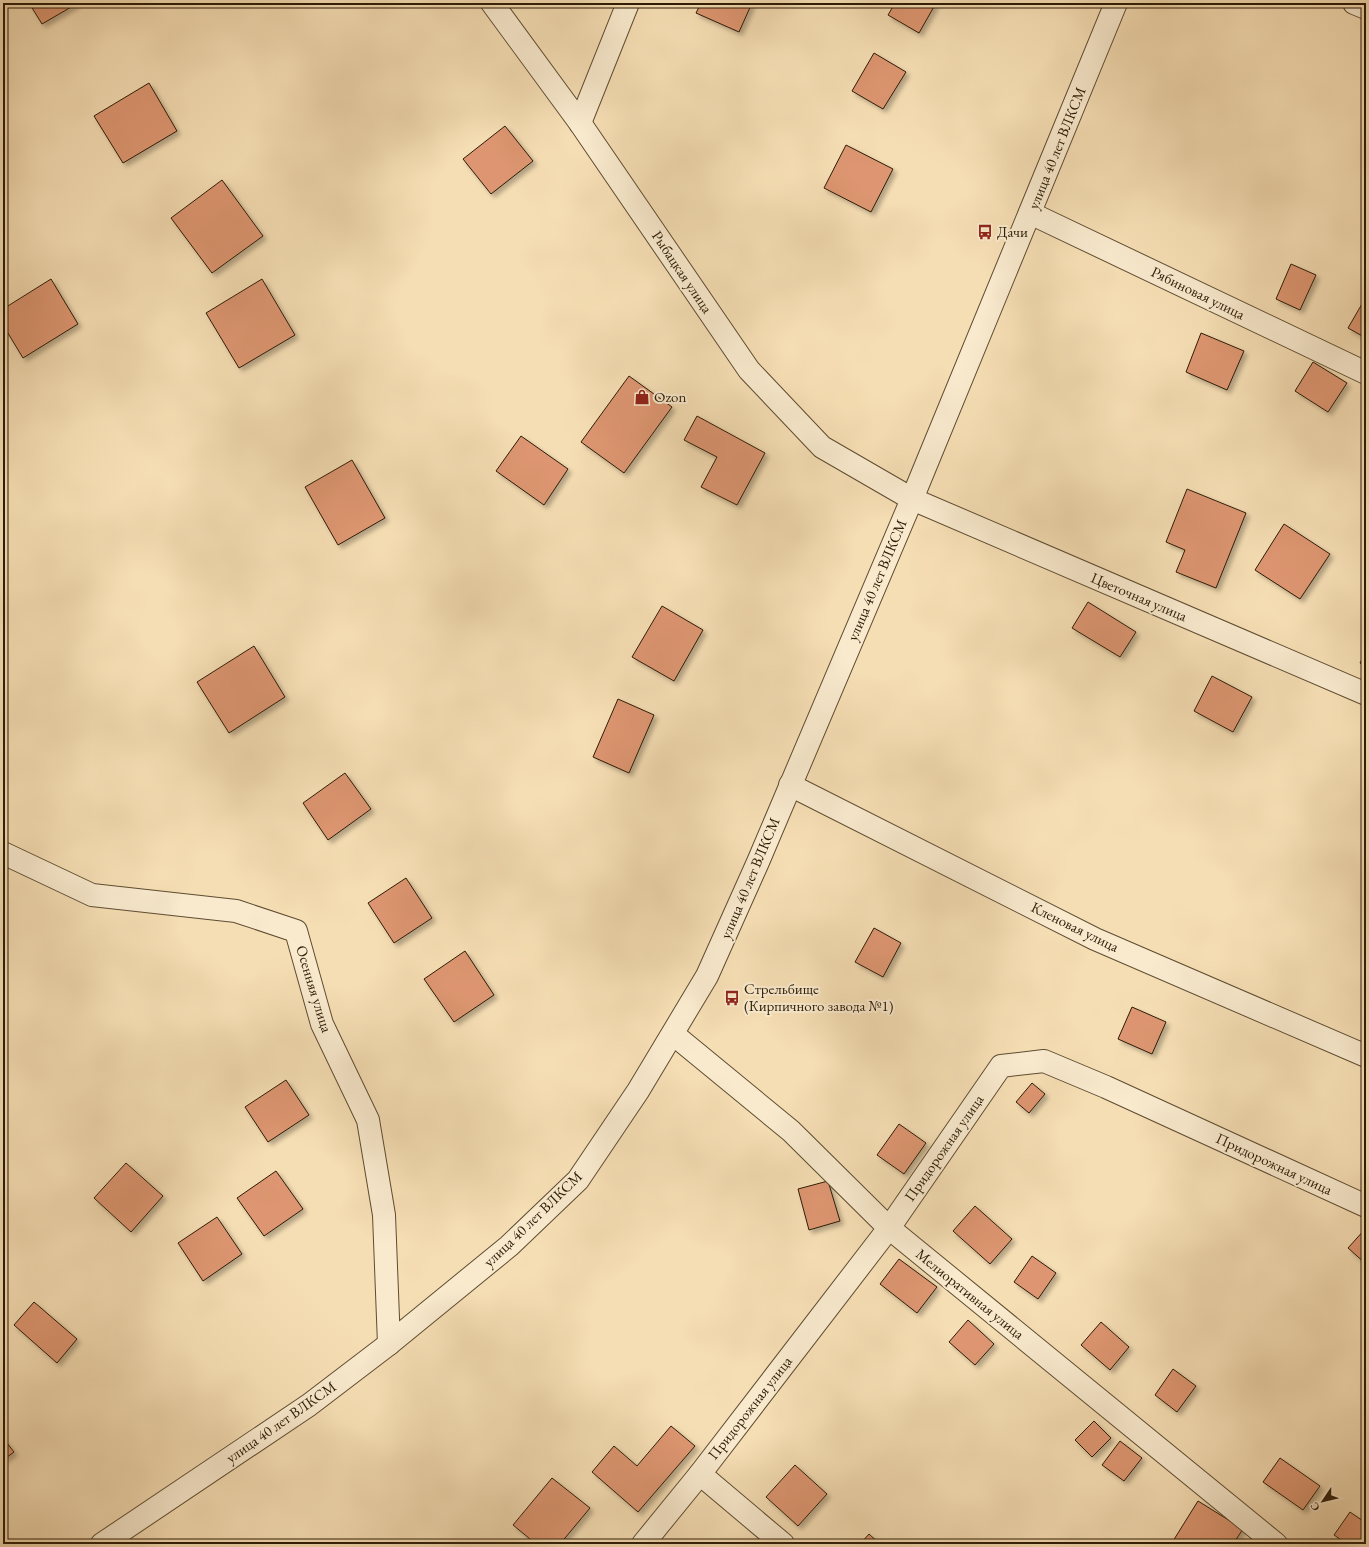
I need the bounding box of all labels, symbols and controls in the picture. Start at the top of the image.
street label: улица 40 лет ВЛКСМ [1023,84,1090,212]
place label: Дачи [997,222,1028,241]
bus stop icon: Дачи [976,223,994,241]
street label: Рыбацкая улица [648,227,717,317]
street label: Рябиновая улица [1148,262,1248,323]
place label: Ozon [654,387,687,406]
shop icon: Ozon [633,388,651,406]
street label: улица 40 лет ВЛКСМ [842,516,911,643]
street label: Цветочная улица [1088,568,1190,625]
street label: улица 40 лет ВЛКСМ [715,814,784,941]
street label: Кленовая улица [1028,897,1122,956]
street label: Осенняя улица [292,943,337,1035]
place label: Стрельбище (Кирпичного завода №1) [744,979,894,1015]
bus stop icon: Стрельбище (Кирпичного завода №1) [723,989,741,1007]
street label: Придорожная улица [900,1091,988,1205]
street label: Придорожная улица [1213,1128,1335,1199]
street label: улица 40 лет ВЛКСМ [479,1167,586,1271]
street label: Мелиоративная улица [912,1244,1028,1343]
street label: Придорожная улица [703,1352,796,1463]
street label: улица 40 лет ВЛКСМ [222,1376,340,1467]
north arrow [1303,1481,1343,1521]
text: С [1307,1499,1323,1514]

